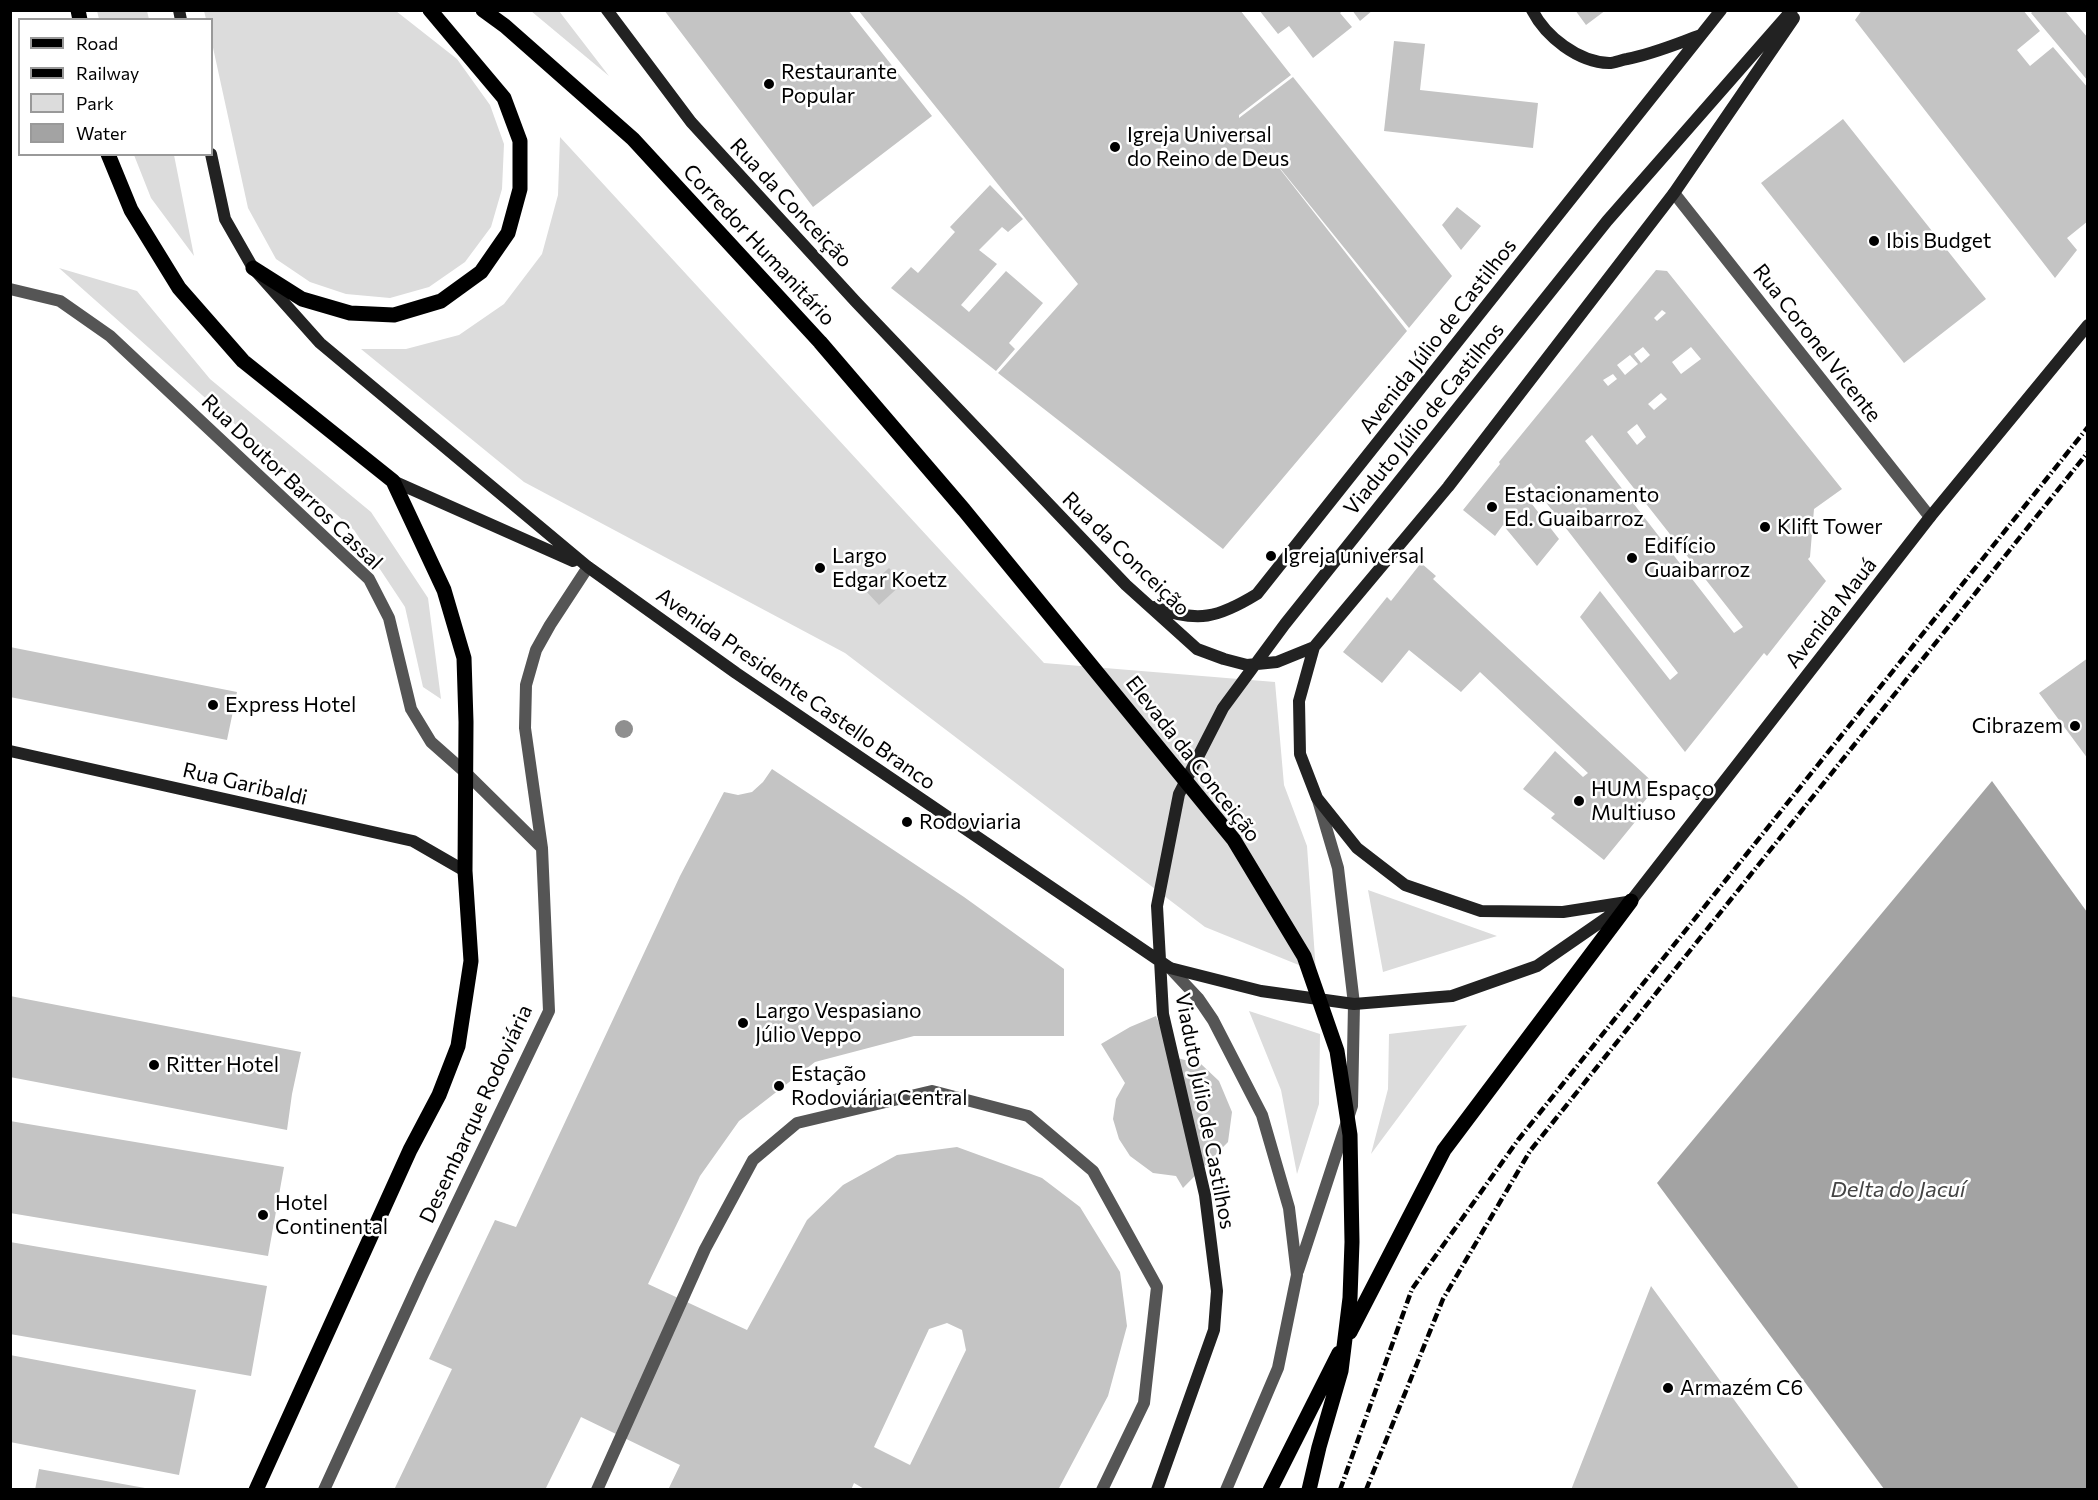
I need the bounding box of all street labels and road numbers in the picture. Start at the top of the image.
street label: Rua da Conceição [725,133,857,273]
street label: Corredor Humanitário [678,159,840,331]
street label: Avenida Júlio de Castilhos [1354,234,1522,438]
street label: Rua Coronel Vicente [1748,259,1886,427]
street label: Viaduto Júlio de Castilhos [1339,318,1509,520]
street label: Rua Doutor Barros Cassal [196,389,388,575]
street label: Rua da Conceição [1057,487,1195,621]
street label: Avenida Mauá [1780,553,1882,673]
street label: Avenida Presidente Castello Branco [652,583,940,795]
street label: Elevada da Conceição [1120,671,1266,847]
street label: Rua Garibaldi [180,757,310,811]
street label: Viaduto Júlio de Castilhos [1170,991,1240,1231]
street label: Desembarque Rodoviária [414,1001,538,1227]

